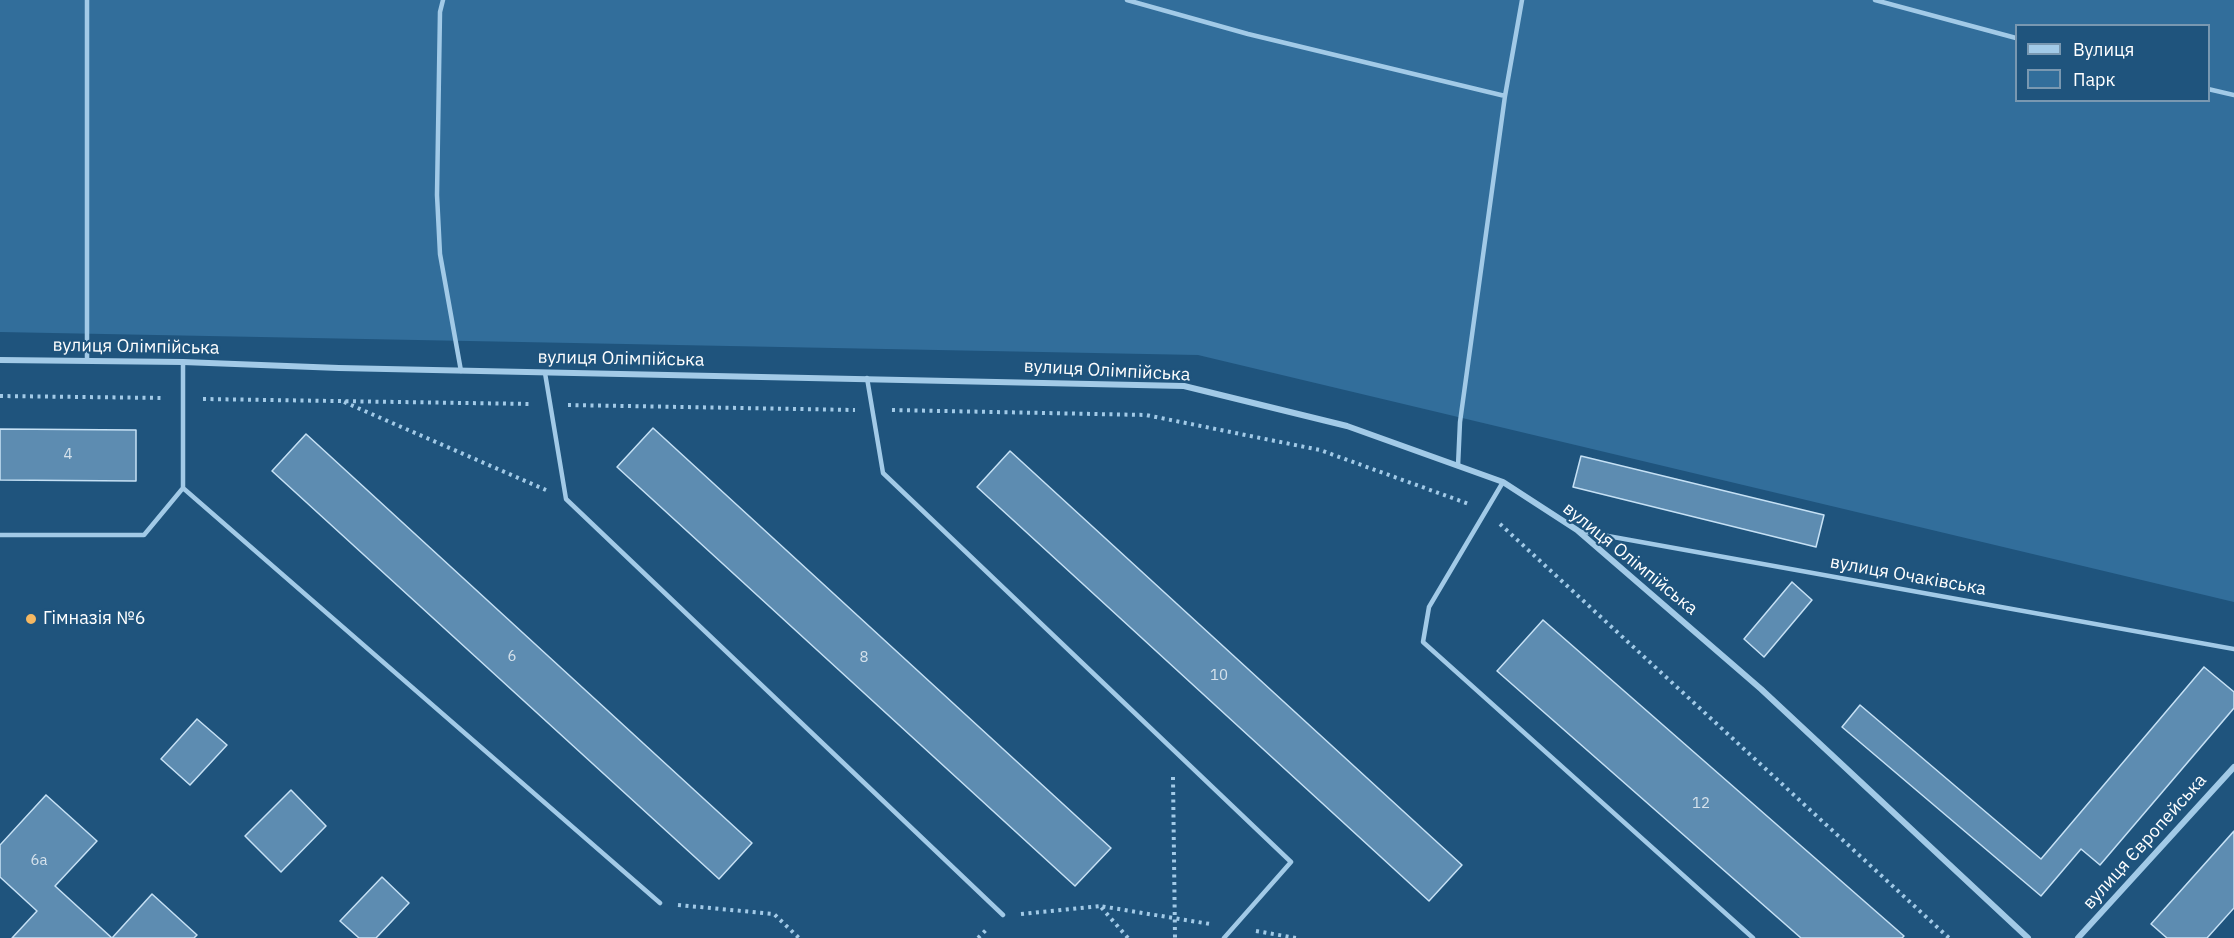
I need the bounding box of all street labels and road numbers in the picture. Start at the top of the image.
street label: вулиця Олімпійська [52,335,220,359]
street label: вулиця Олімпійська [537,347,705,371]
street label: вулиця Олімпійська [1023,356,1191,386]
street label: вулиця Олімпійська [1558,498,1702,620]
street label: вулиця Очаківська [1828,552,1988,600]
street label: вулиця Європейська [2079,770,2211,914]

